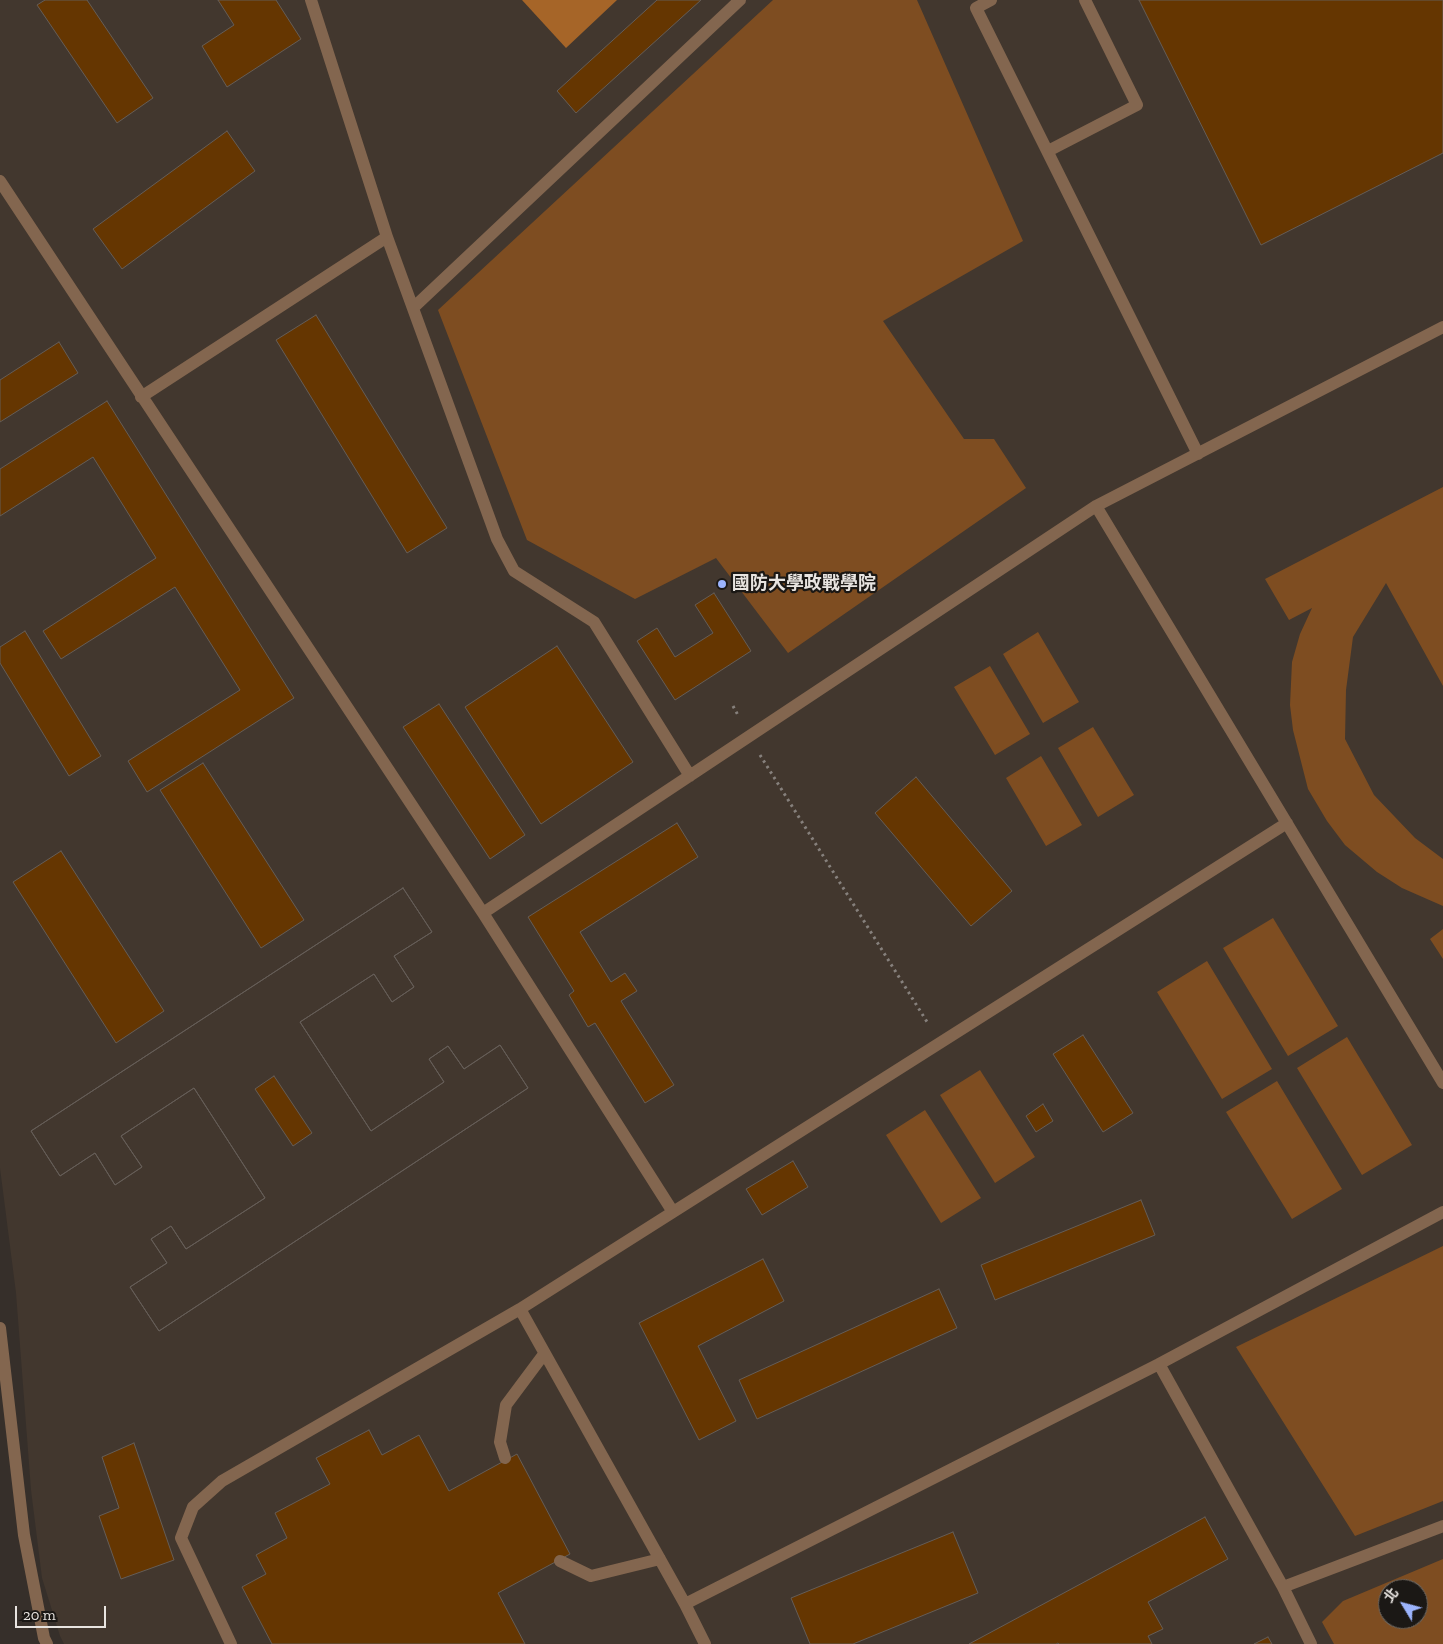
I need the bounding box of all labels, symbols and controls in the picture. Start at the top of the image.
place label: 國防大學政戰學院 [732,573,876,595]
marker: 國防大學政戰學院 [716,578,728,590]
north arrow [1378,1579,1428,1629]
text: 北 [1380,1585,1402,1606]
scale bar [18,1596,109,1628]
text: 20 m [23,1606,56,1624]

